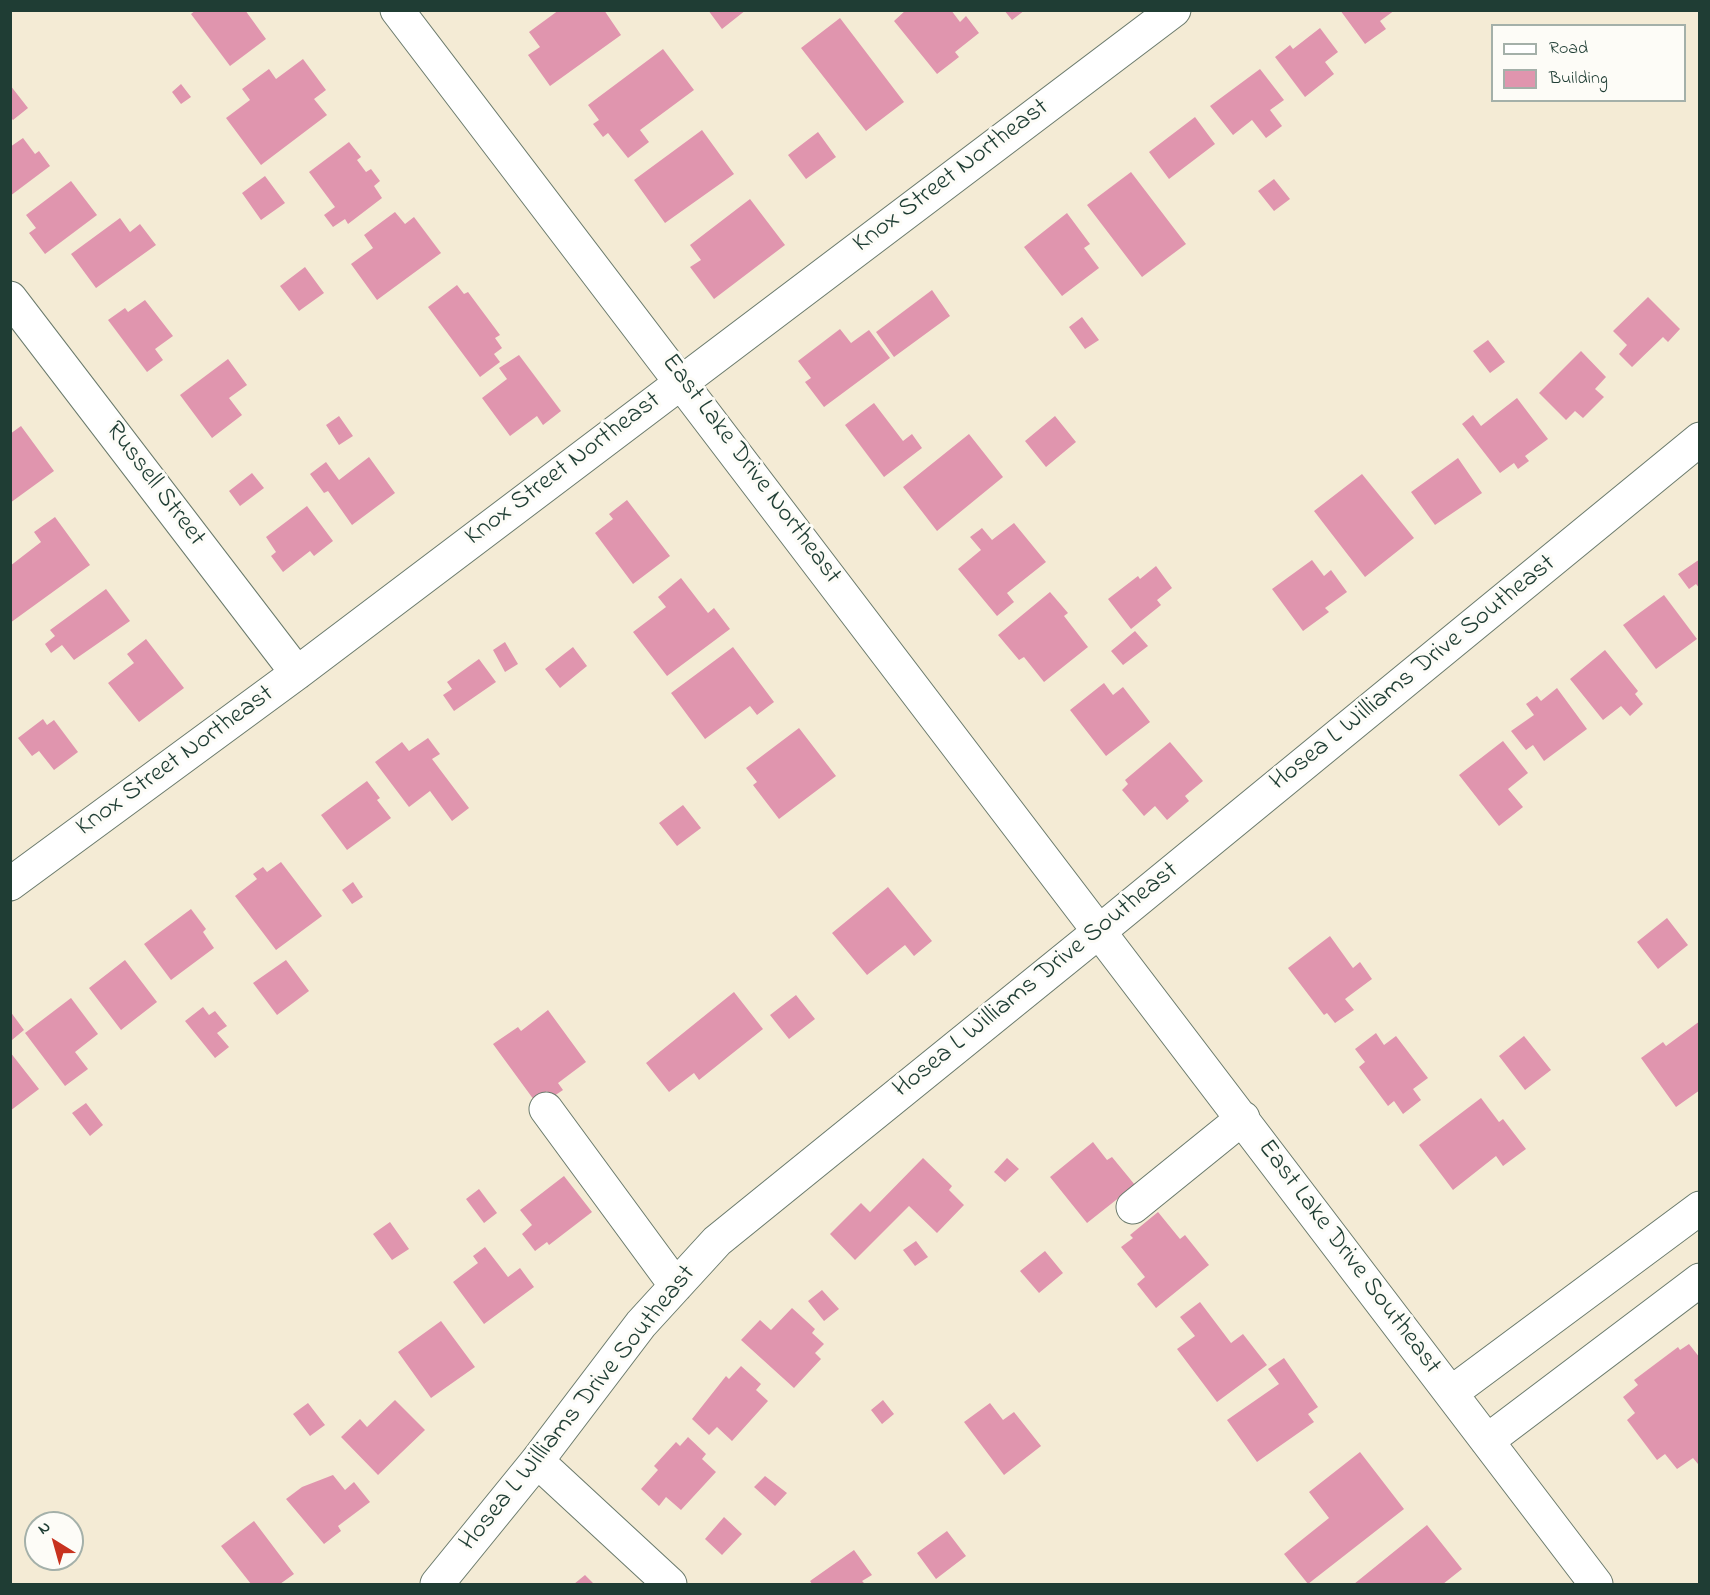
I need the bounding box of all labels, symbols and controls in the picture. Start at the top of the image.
legend [1491,24,1686,102]
text: Road [1549,36,1588,62]
text: Building [1549,66,1608,92]
street label: Knox Street Northeast [848,93,1056,261]
street label: East Lake Drive Northeast [653,349,847,591]
street label: Knox Street Northeast [460,386,668,554]
street label: Russell Street [97,416,211,554]
street label: Hosea L Williams Drive Southeast [1265,549,1563,799]
street label: Knox Street Northeast [71,680,281,844]
street label: Hosea L Williams Drive Southeast [888,856,1186,1106]
street label: East Lake Drive Southeast [1249,1134,1447,1382]
street label: Hosea L Williams Drive Southeast [454,1260,704,1558]
north arrow [24,1511,84,1571]
text: N [33,1515,56,1541]

